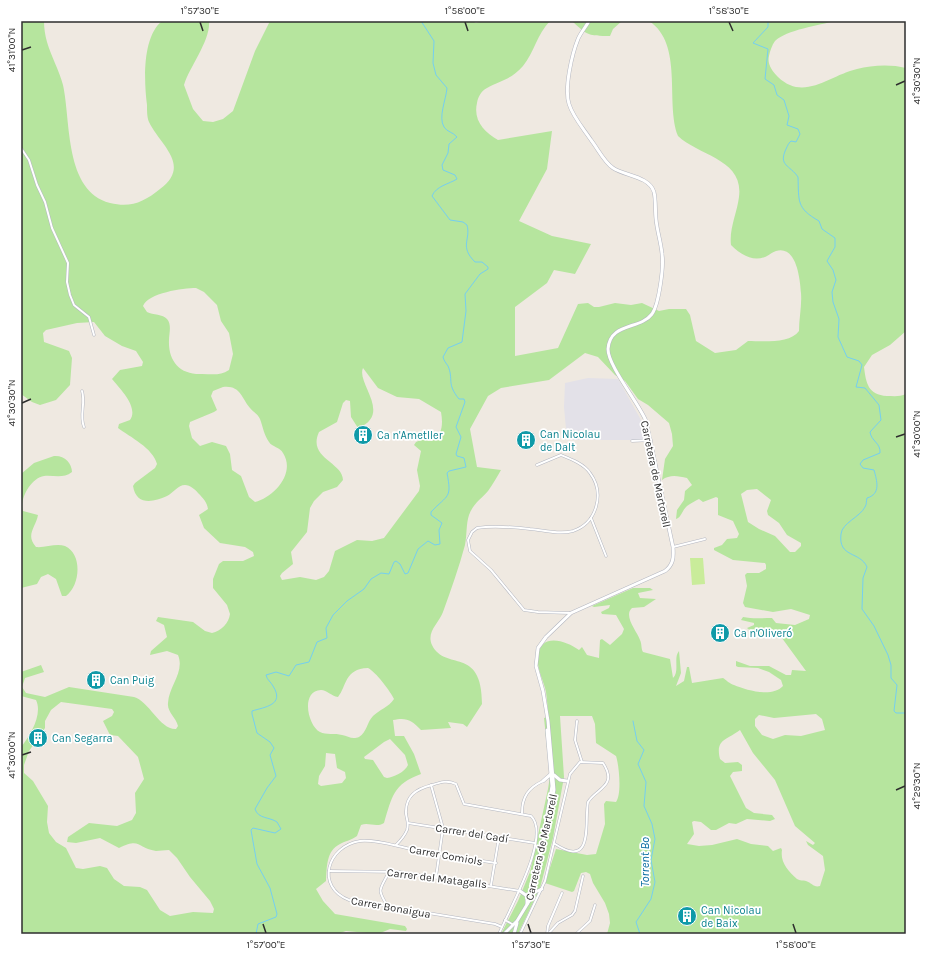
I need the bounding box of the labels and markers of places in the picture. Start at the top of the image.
building icon: Ca n'Ametller [352,424,374,446]
place label: Can Nicolau de Dalt [540,428,600,454]
place label: Ca n'Ametller [377,429,443,442]
building icon: Can Nicolau de Dalt [515,429,537,451]
building icon: Ca n'Oliveró [709,622,731,644]
place label: Ca n'Oliveró [734,627,792,640]
building icon: Can Puig [85,669,107,691]
place label: Can Puig [110,674,155,687]
building icon: Can Segarra [27,727,49,749]
place label: Can Segarra [52,732,113,745]
place label: Can Nicolau de Baix [701,904,761,930]
building icon: Can Nicolau de Baix [676,905,698,927]

